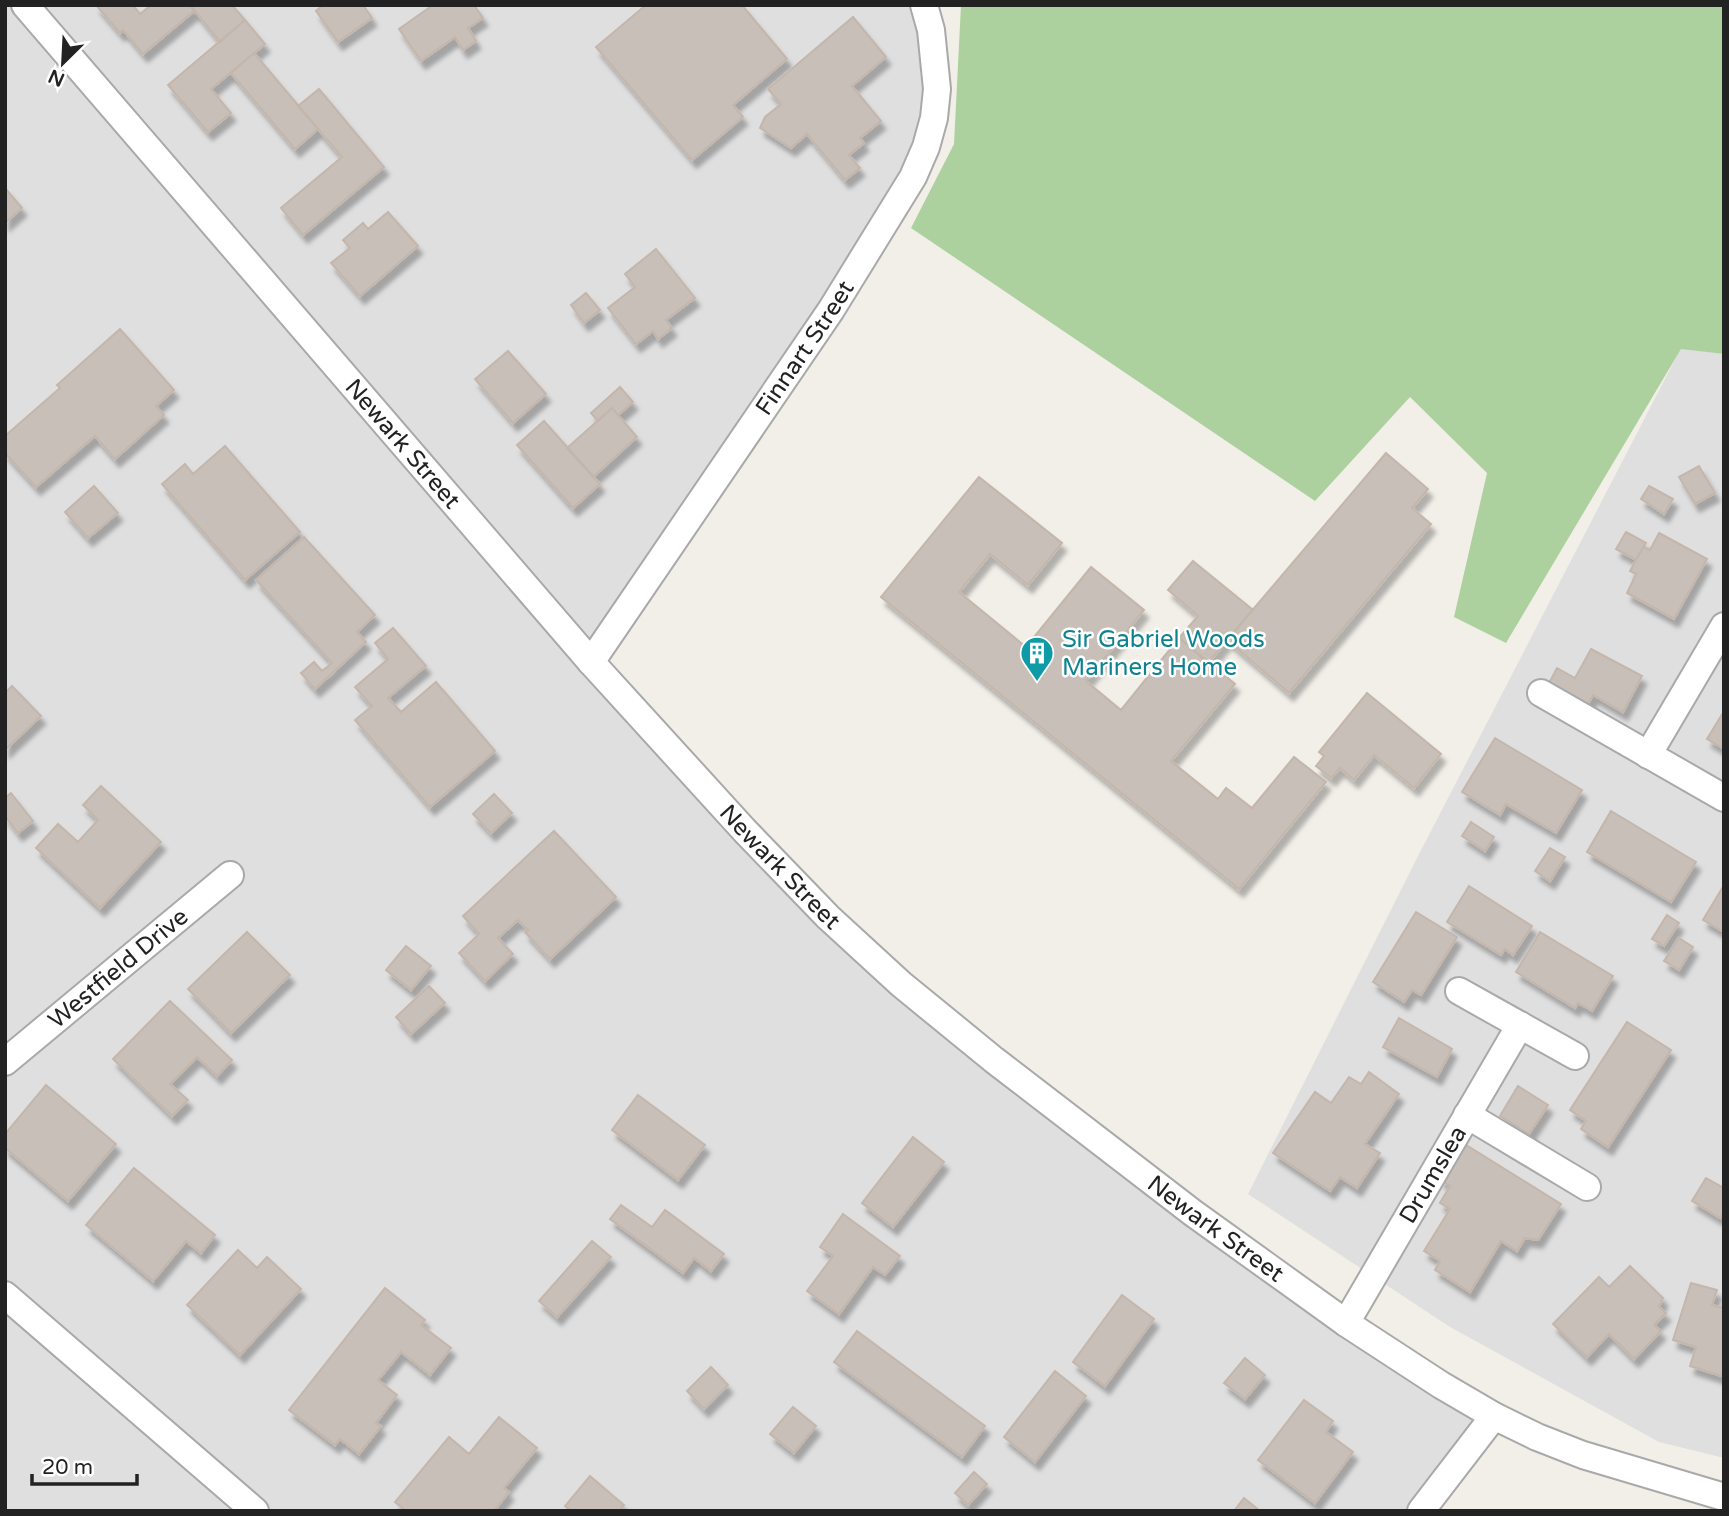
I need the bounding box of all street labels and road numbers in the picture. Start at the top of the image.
street label: Finnart Street [749,275,861,421]
street label: Newark Street [339,373,466,515]
street label: Newark Street [713,799,846,936]
street label: Westfield Drive [43,902,194,1035]
street label: Drumslea [1393,1121,1473,1229]
street label: Newark Street [1141,1169,1289,1288]

